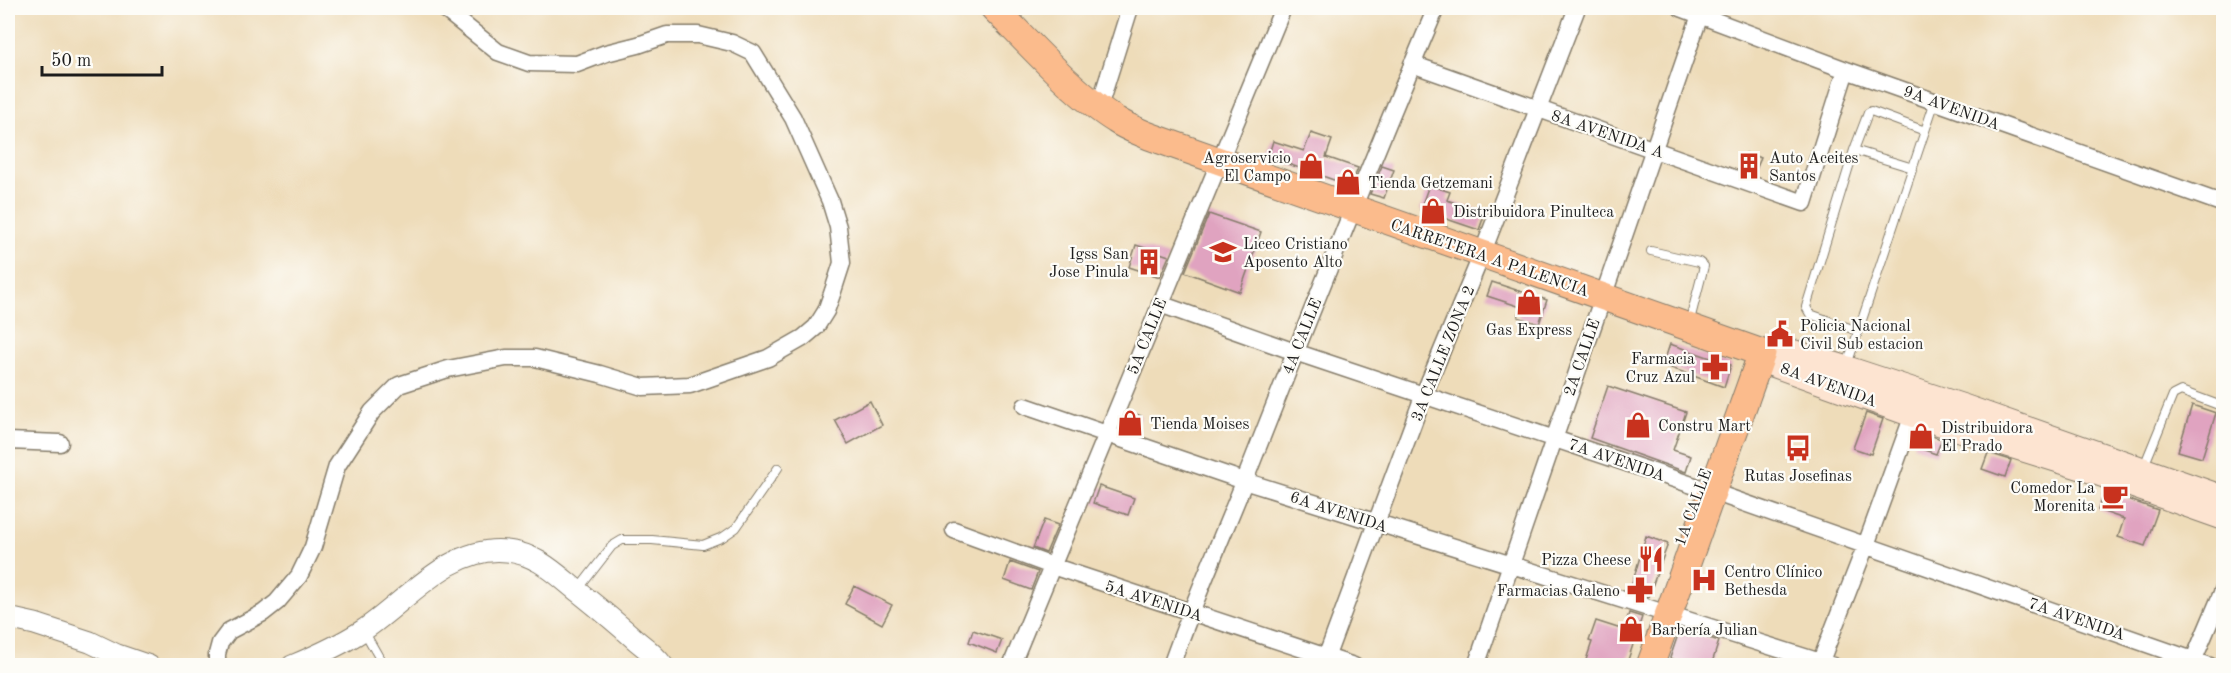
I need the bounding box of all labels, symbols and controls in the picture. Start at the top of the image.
scale bar [42,39,162,77]
text: 50 m [51,52,91,70]
street label: 9A AVENIDA [1901,84,2002,134]
street label: 8A AVENIDA A [1549,108,1666,162]
place label: Agroservicio El Campo [1203,151,1291,185]
shop icon: Agroservicio El Campo [1296,151,1326,181]
building icon: Auto Aceites Santos [1734,151,1764,181]
place label: Auto Aceites Santos [1769,151,1859,185]
shop icon: Tienda Getzemani [1333,167,1363,197]
place label: Tienda Getzemani [1368,176,1493,192]
shop icon: Distribuidora Pinulteca [1418,196,1448,226]
place label: Distribuidora Pinulteca [1453,205,1614,221]
street label: CARRETERA A PALENCIA [1388,217,1591,300]
school or university icon: Liceo Cristiano Aposento Alto [1208,237,1238,267]
place label: Liceo Cristiano Aposento Alto [1243,237,1348,271]
place label: Igss San Jose Pinula [1049,247,1129,281]
building icon: Igss San Jose Pinula [1134,247,1164,277]
street label: 3A CALLE ZONA 2 [1409,284,1478,424]
shop icon: Gas Express [1514,287,1544,317]
street label: 5A CALLE [1125,296,1170,377]
street label: 4A CALLE [1280,296,1325,377]
street label: 2A CALLE [1562,317,1604,398]
public building icon: Policia Nacional Civil Sub estacion [1765,319,1795,349]
place label: Policia Nacional Civil Sub estacion [1800,319,1924,353]
place label: Gas Express [1486,323,1572,339]
place label: Farmacia Cruz Azul [1626,352,1695,386]
pharmacy icon: Farmacia Cruz Azul [1700,352,1730,382]
street label: 8A AVENIDA [1778,361,1879,411]
shop icon: Tienda Moises [1115,408,1145,438]
shop icon: Constru Mart [1623,410,1653,440]
place label: Tienda Moises [1150,417,1249,433]
place label: Constru Mart [1658,419,1751,435]
shop icon: Distribuidora El Prado [1906,421,1936,451]
place label: Distribuidora El Prado [1941,421,2033,455]
bus stop icon: Rutas Josefinas [1783,433,1813,463]
street label: 7A AVENIDA [1566,437,1667,485]
street label: 1A CALLE [1673,467,1715,548]
place label: Rutas Josefinas [1744,469,1852,485]
place label: Comedor La Morenita [2010,481,2095,515]
cafe icon: Comedor La Morenita [2100,481,2130,511]
street label: 6A AVENIDA [1288,490,1389,536]
restaurant icon: Pizza Cheese [1636,544,1666,574]
place label: Pizza Cheese [1541,553,1631,569]
hospital icon: Centro Clínico Bethesda [1689,565,1719,595]
place label: Centro Clínico Bethesda [1724,565,1823,599]
pharmacy icon: Farmacias Galeno [1625,575,1655,605]
street label: 5A AVENIDA [1103,579,1204,625]
place label: Farmacias Galeno [1497,584,1620,600]
street label: 7A AVENIDA [2026,596,2127,644]
shop icon: Barbería Julian [1616,614,1646,644]
place label: Barbería Julian [1651,623,1758,639]

